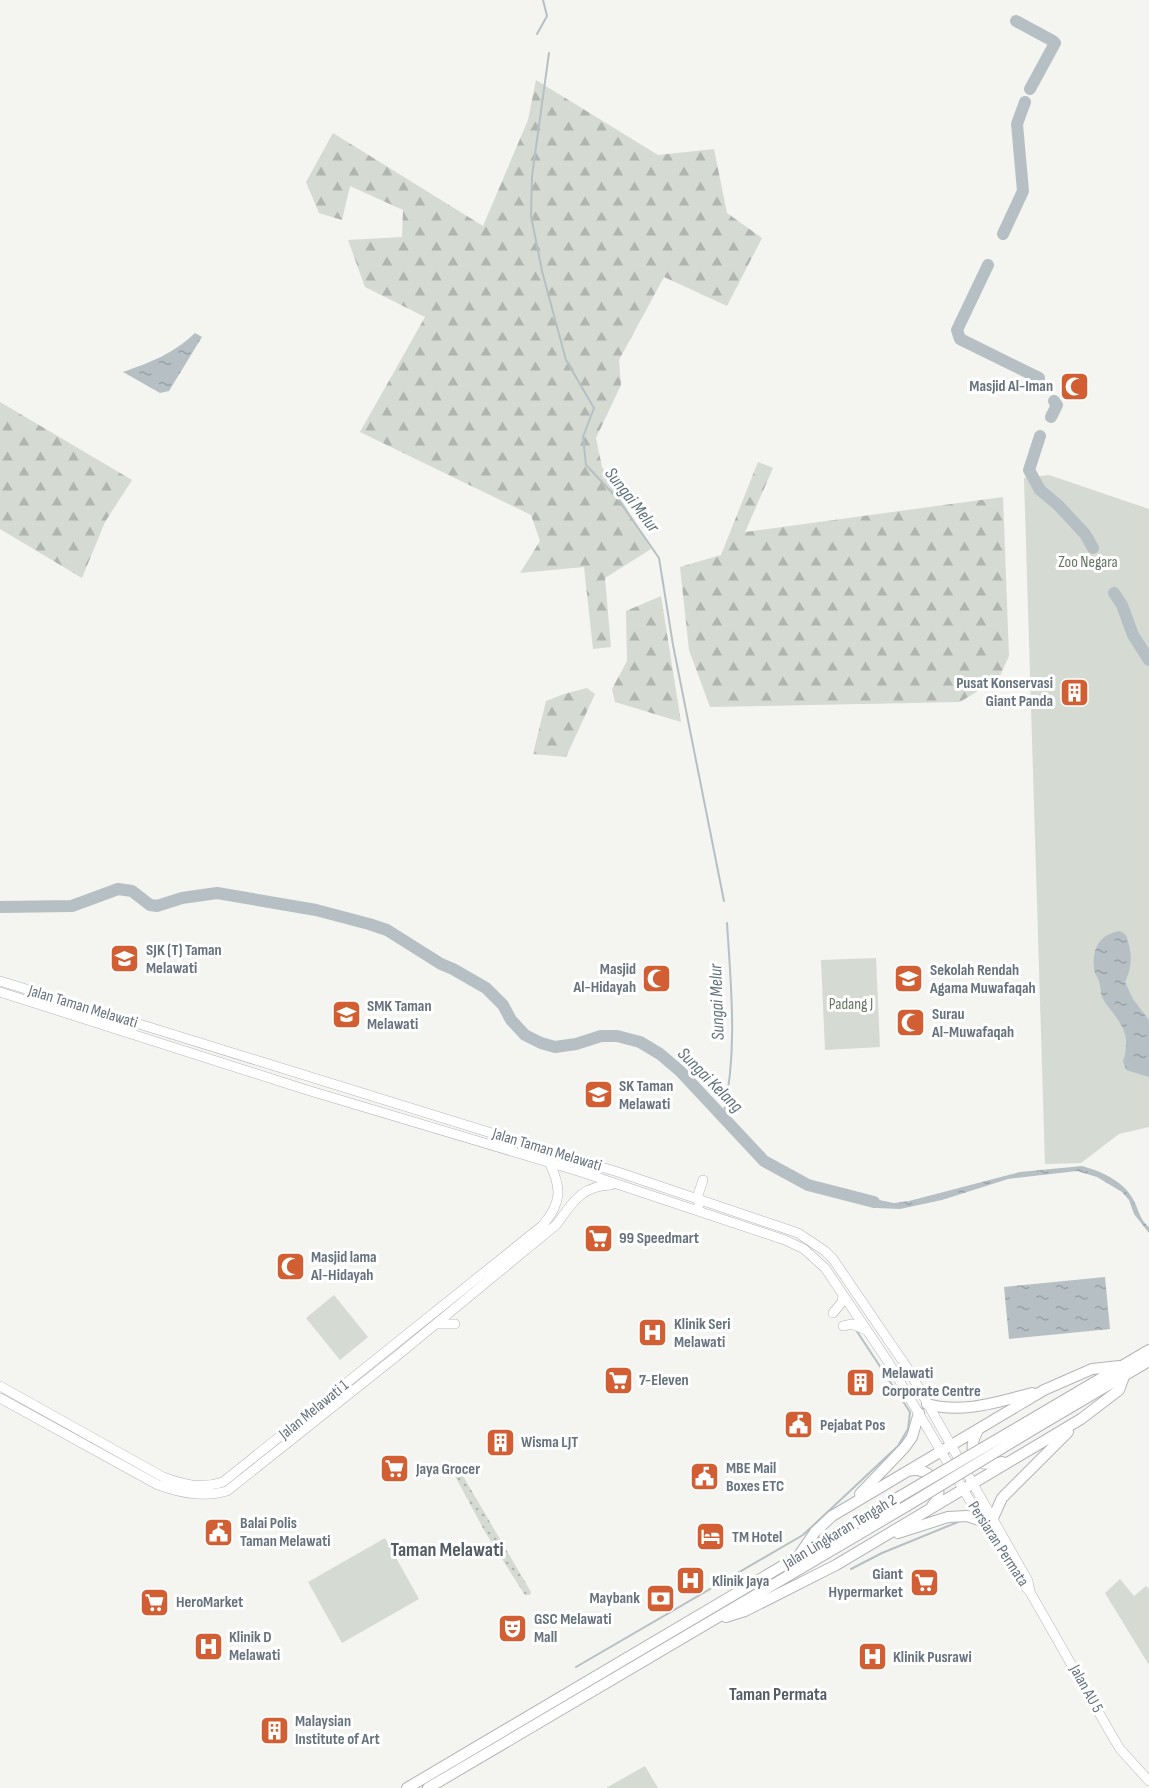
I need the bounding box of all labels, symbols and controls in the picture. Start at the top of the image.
mosque icon: Masjid Al-Iman [1058,370,1090,402]
place label: Masjid Al-Iman [969,377,1053,396]
water label: Sungai Melur [600,463,664,537]
park label: Zoo Negara [1058,553,1118,572]
place label: Pusat Konservasi Giant Panda [956,674,1053,711]
building icon: Pusat Konservasi Giant Panda [1058,676,1090,708]
place label: SJK (T) Taman Melawati [146,941,222,978]
school or university icon: SJK (T) Taman Melawati [109,943,141,975]
place label: Masjid Al-Hidayah [573,960,636,997]
place label: Sekolah Rendah Agama Muwafaqah [929,961,1036,998]
mosque icon: Masjid Al-Hidayah [641,962,673,994]
water label: Sungai Melur [705,963,729,1041]
school or university icon: Sekolah Rendah Agama Muwafaqah [893,963,925,995]
street label: Jalan Taman Melawati [25,981,140,1033]
park label: Padang J [829,995,873,1014]
place label: SMK Taman Melawati [367,997,432,1034]
school or university icon: SMK Taman Melawati [330,999,362,1031]
place label: Surau Al-Muwafaqah [931,1005,1014,1042]
mosque icon: Surau Al-Muwafaqah [895,1007,927,1039]
water label: Sungai Kelang [673,1043,747,1117]
place label: SK Taman Melawati [619,1077,673,1114]
school or university icon: SK Taman Melawati [582,1079,614,1111]
street label: Jalan Taman Melawati [489,1124,604,1176]
supermarket icon: 99 Speedmart [582,1222,614,1254]
place label: 99 Speedmart [619,1229,699,1248]
place label: Masjid lama Al-Hidayah [310,1248,377,1285]
mosque icon: Masjid lama Al-Hidayah [274,1250,306,1282]
place label: Klinik Seri Melawati [674,1315,730,1352]
hospital icon: Klinik Seri Melawati [637,1317,669,1349]
supermarket icon: 7-Eleven [602,1364,634,1396]
place label: Melawati Corporate Centre [882,1364,981,1401]
building icon: Melawati Corporate Centre [845,1366,877,1398]
place label: 7-Eleven [639,1371,689,1390]
street label: Jalan Melawati 1 [275,1376,353,1444]
public building icon: Pejabat Pos [783,1409,815,1441]
place label: Pejabat Pos [820,1416,885,1435]
building icon: Wisma LJT [484,1426,516,1458]
place label: Wisma LJT [521,1433,578,1452]
supermarket icon: Jaya Grocer [379,1453,411,1485]
place label: MBE Mail Boxes ETC [726,1459,784,1496]
place label: Jaya Grocer [415,1460,480,1479]
public building icon: MBE Mail Boxes ETC [689,1461,721,1493]
street label: Jalan Lingkaran Tengah 2 [779,1491,900,1574]
street label: Persiaran Permata [963,1498,1033,1590]
place label: Balai Polis Taman Melawati [240,1514,331,1551]
public building icon: Balai Polis Taman Melawati [203,1516,235,1548]
hotel icon: TM Hotel [695,1521,727,1553]
place label: TM Hotel [732,1528,782,1547]
district label: Taman Melawati [390,1538,504,1562]
hospital icon: Klinik Jaya [675,1565,707,1597]
place label: Giant Hypermarket [828,1565,903,1602]
supermarket icon: Giant Hypermarket [908,1567,940,1599]
place label: Klinik Jaya [712,1572,769,1591]
bank icon: Maybank [645,1582,677,1614]
supermarket icon: HeroMarket [139,1586,171,1618]
place label: Maybank [589,1589,640,1608]
place label: HeroMarket [176,1593,243,1612]
place label: GSC Melawati Mall [534,1610,611,1647]
theatre icon: GSC Melawati Mall [497,1612,529,1644]
place label: Klinik D Melawati [229,1628,280,1665]
hospital icon: Klinik D Melawati [192,1630,224,1662]
hospital icon: Klinik Pusrawi [856,1641,888,1673]
place label: Klinik Pusrawi [893,1648,972,1667]
street label: Jalan AU 5 [1065,1661,1107,1716]
district label: Taman Permata [729,1684,827,1705]
place label: Malaysian Institute of Art [295,1712,380,1749]
building icon: Malaysian Institute of Art [258,1714,290,1746]

